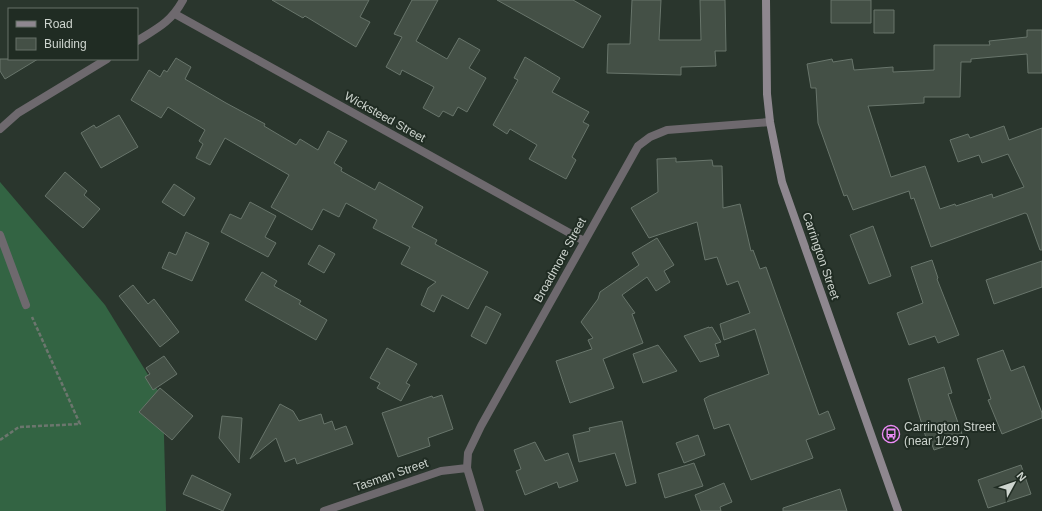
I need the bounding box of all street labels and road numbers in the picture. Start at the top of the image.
street label: Wicksteed Street [342,89,429,145]
street label: Carrington Street [800,211,843,302]
street label: Broadmore Street [531,215,589,305]
street label: Tasman Street [352,456,430,494]

